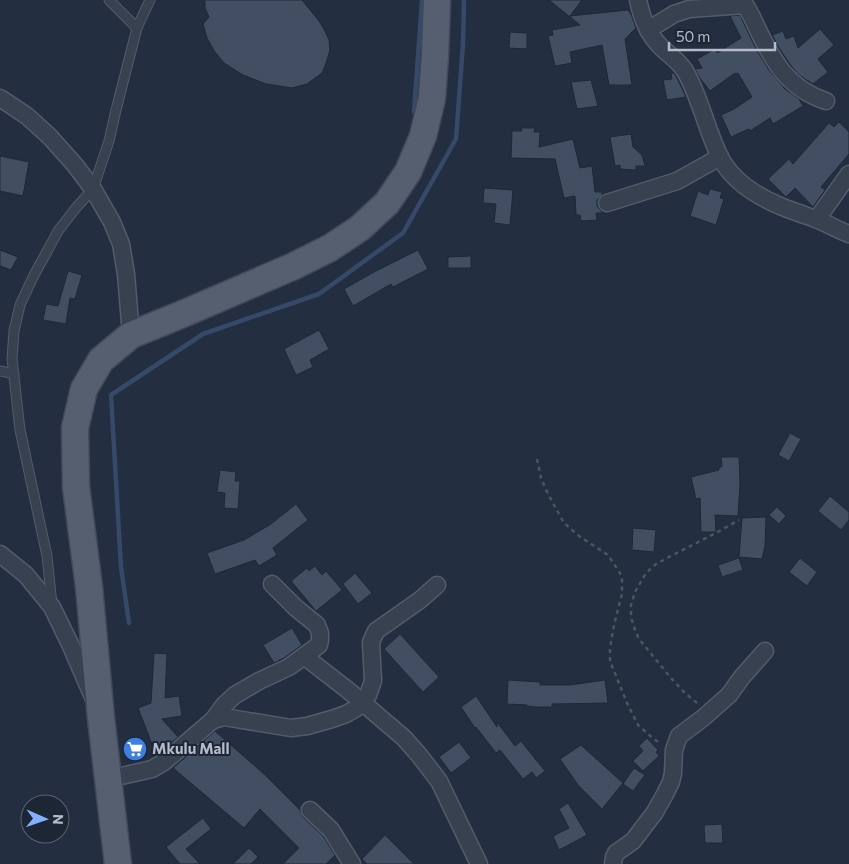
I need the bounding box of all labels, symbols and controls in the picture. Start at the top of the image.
scale bar [669,20,775,52]
text: 50 m [676,27,710,45]
supermarket icon: Mkulu Mall [122,736,148,762]
place label: Mkulu Mall [152,739,230,757]
north arrow [20,794,70,844]
text: N [50,814,67,825]

